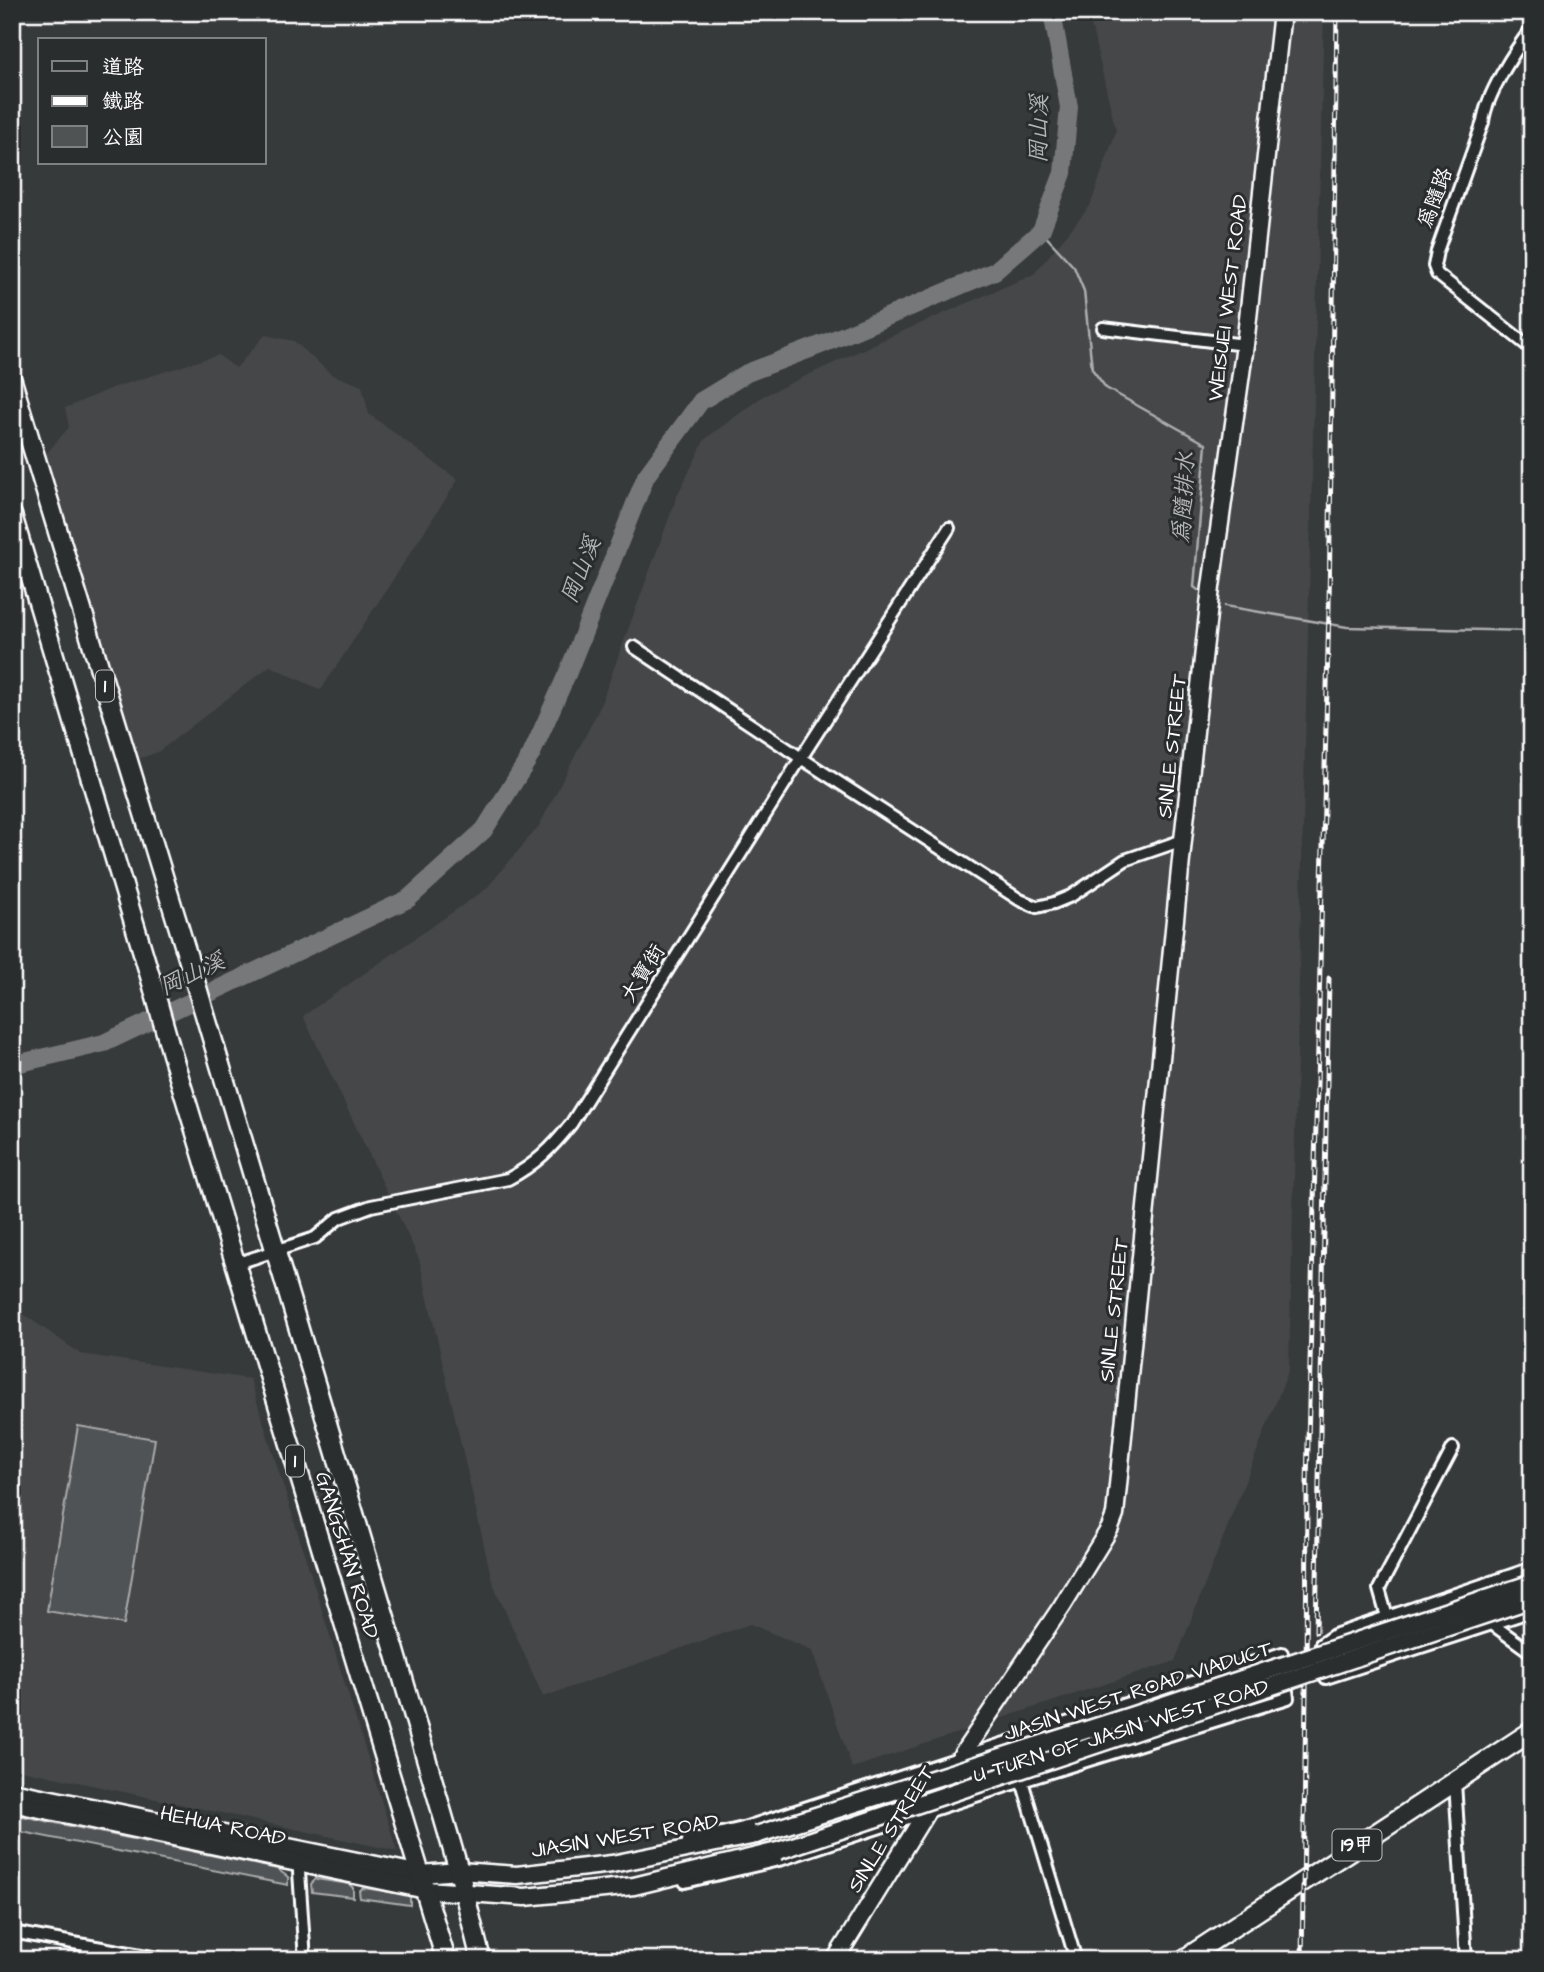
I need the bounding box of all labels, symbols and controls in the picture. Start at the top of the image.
legend [38,38,266,164]
text: 道路 [102,53,144,82]
text: 鐵路 [102,87,144,116]
water label: 岡山溪 [1022,92,1056,164]
text: 公園 [102,123,144,152]
street label: 為隨路 [1411,163,1459,233]
street label: WEISUEI WEST ROAD [1201,193,1255,403]
water label: 為隨排水 [1166,450,1202,545]
water label: 岡山溪 [553,530,610,608]
road number: 1 [96,670,114,702]
street label: SINLE STREET [1150,672,1194,819]
street label: 大寶街 [614,939,672,1007]
water label: 岡山溪 [154,944,232,1003]
street label: SINLE STREET [1092,1236,1136,1383]
road number: 1 [286,1446,304,1476]
street label: GANGSHAN ROAD [308,1468,386,1642]
street label: JIASIN WEST ROAD VIADUCT [1000,1634,1277,1748]
street label: U TURN OF JIASIN WEST ROAD [970,1672,1273,1790]
street label: SINLE STREET [840,1759,942,1898]
street label: HEHUA ROAD [158,1799,289,1854]
street label: JIASIN WEST ROAD [529,1807,721,1865]
road number: 19甲 [1332,1829,1382,1860]

